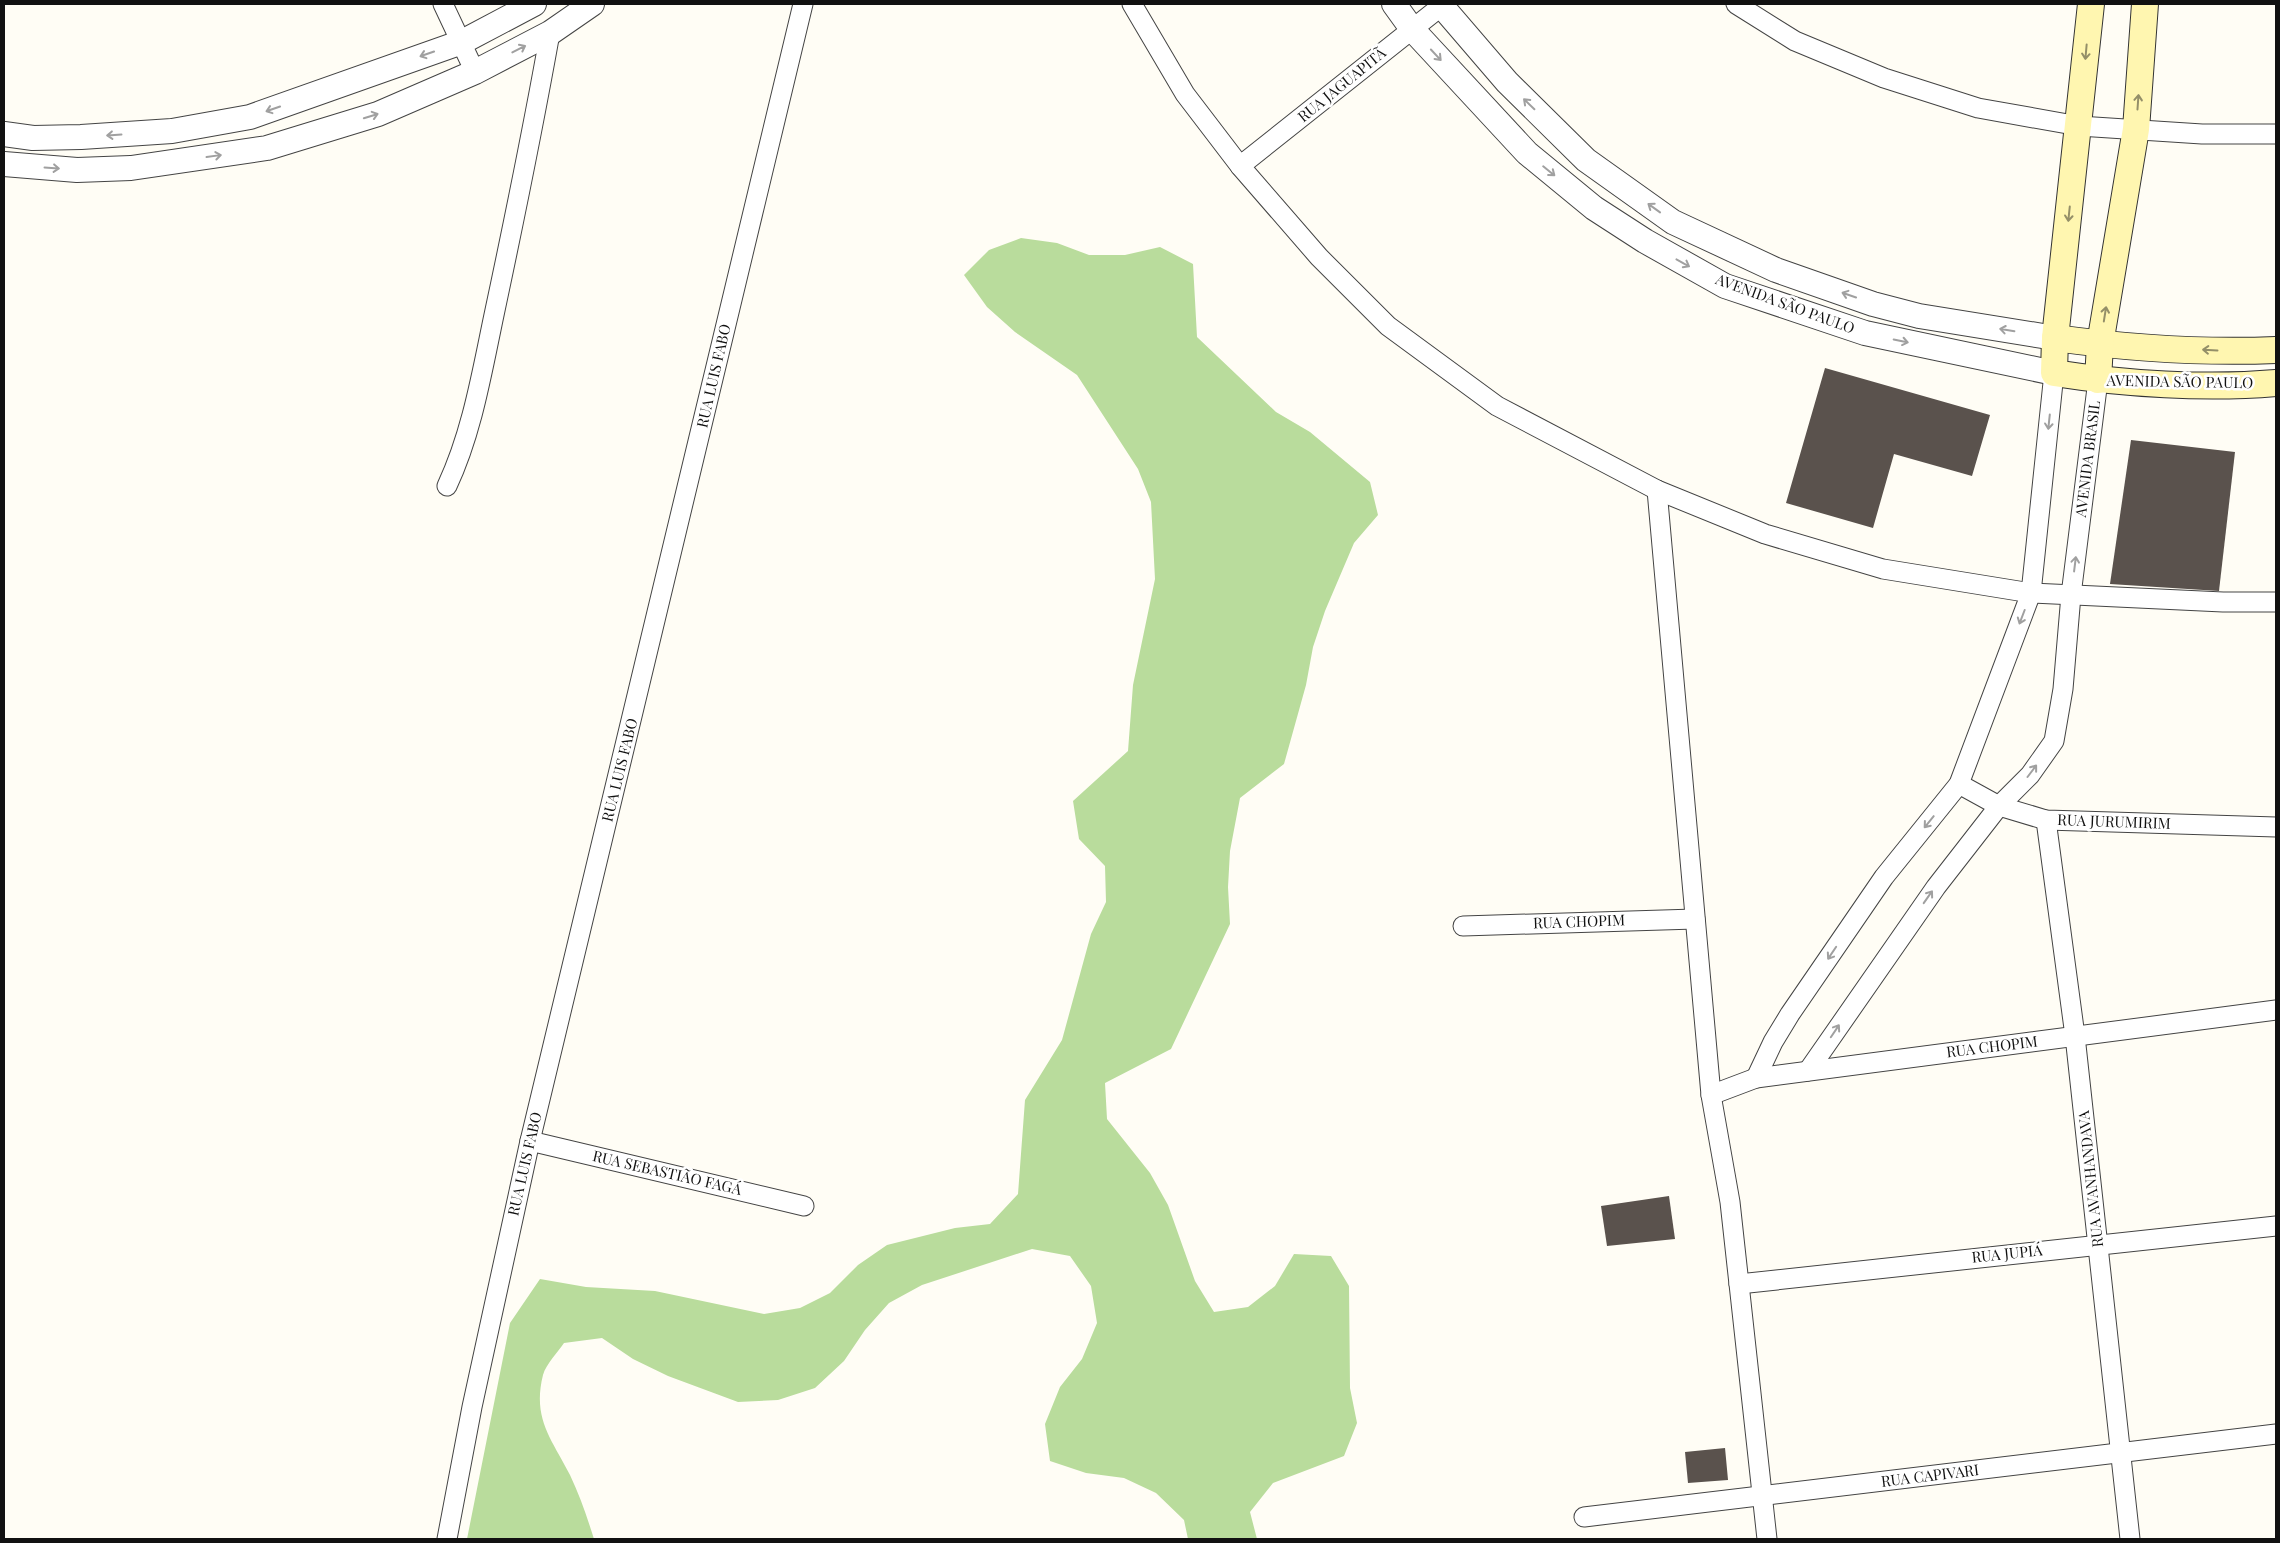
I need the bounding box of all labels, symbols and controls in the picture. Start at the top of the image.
street label: RUA JAGUAPITÃ [1293,42,1390,126]
one-way arrow [511,44,526,53]
one-way arrow [2081,44,2091,60]
one-way arrow [1430,48,1442,61]
one-way arrow [419,50,435,60]
one-way arrow [2133,94,2142,110]
one-way arrow [1523,98,1535,110]
one-way arrow [266,104,282,114]
one-way arrow [363,111,379,121]
one-way arrow [106,130,122,139]
one-way arrow [206,151,222,161]
one-way arrow [44,163,60,173]
one-way arrow [1542,166,1555,177]
one-way arrow [1647,203,1661,213]
one-way arrow [2064,206,2074,222]
one-way arrow [1675,258,1690,268]
street label: AVENIDA SÃO PAULO [1712,268,1858,338]
one-way arrow [1841,290,1857,300]
one-way arrow [2100,306,2110,322]
street label: RUA LUIS FABO [691,322,735,430]
one-way arrow [2000,325,2016,335]
one-way arrow [1893,337,1909,346]
one-way arrow [2202,346,2218,355]
street label: AVENIDA SÃO PAULO [2106,370,2254,392]
street label: AVENIDA BRASIL [2070,399,2104,519]
one-way arrow [2044,413,2054,429]
one-way arrow [2070,556,2080,572]
one-way arrow [2017,608,2026,624]
street label: RUA LUIS FABO [596,716,642,824]
one-way arrow [2027,765,2038,778]
street label: RUA JURUMIRIM [2057,809,2171,833]
one-way arrow [1923,815,1934,828]
one-way arrow [1923,891,1933,905]
street label: RUA CHOPIM [1533,909,1625,933]
one-way arrow [1827,946,1837,960]
one-way arrow [1830,1024,1840,1038]
street label: RUA CHOPIM [1945,1030,2039,1062]
street label: RUA AVANHANDAVA [2073,1109,2107,1248]
street label: RUA LUIS FABO [502,1110,546,1218]
street label: RUA SEBASTIÃO FAGÁ [591,1145,744,1199]
street label: RUA JUPIÁ [1971,1239,2044,1267]
street label: RUA CAPIVARI [1880,1459,1980,1491]

